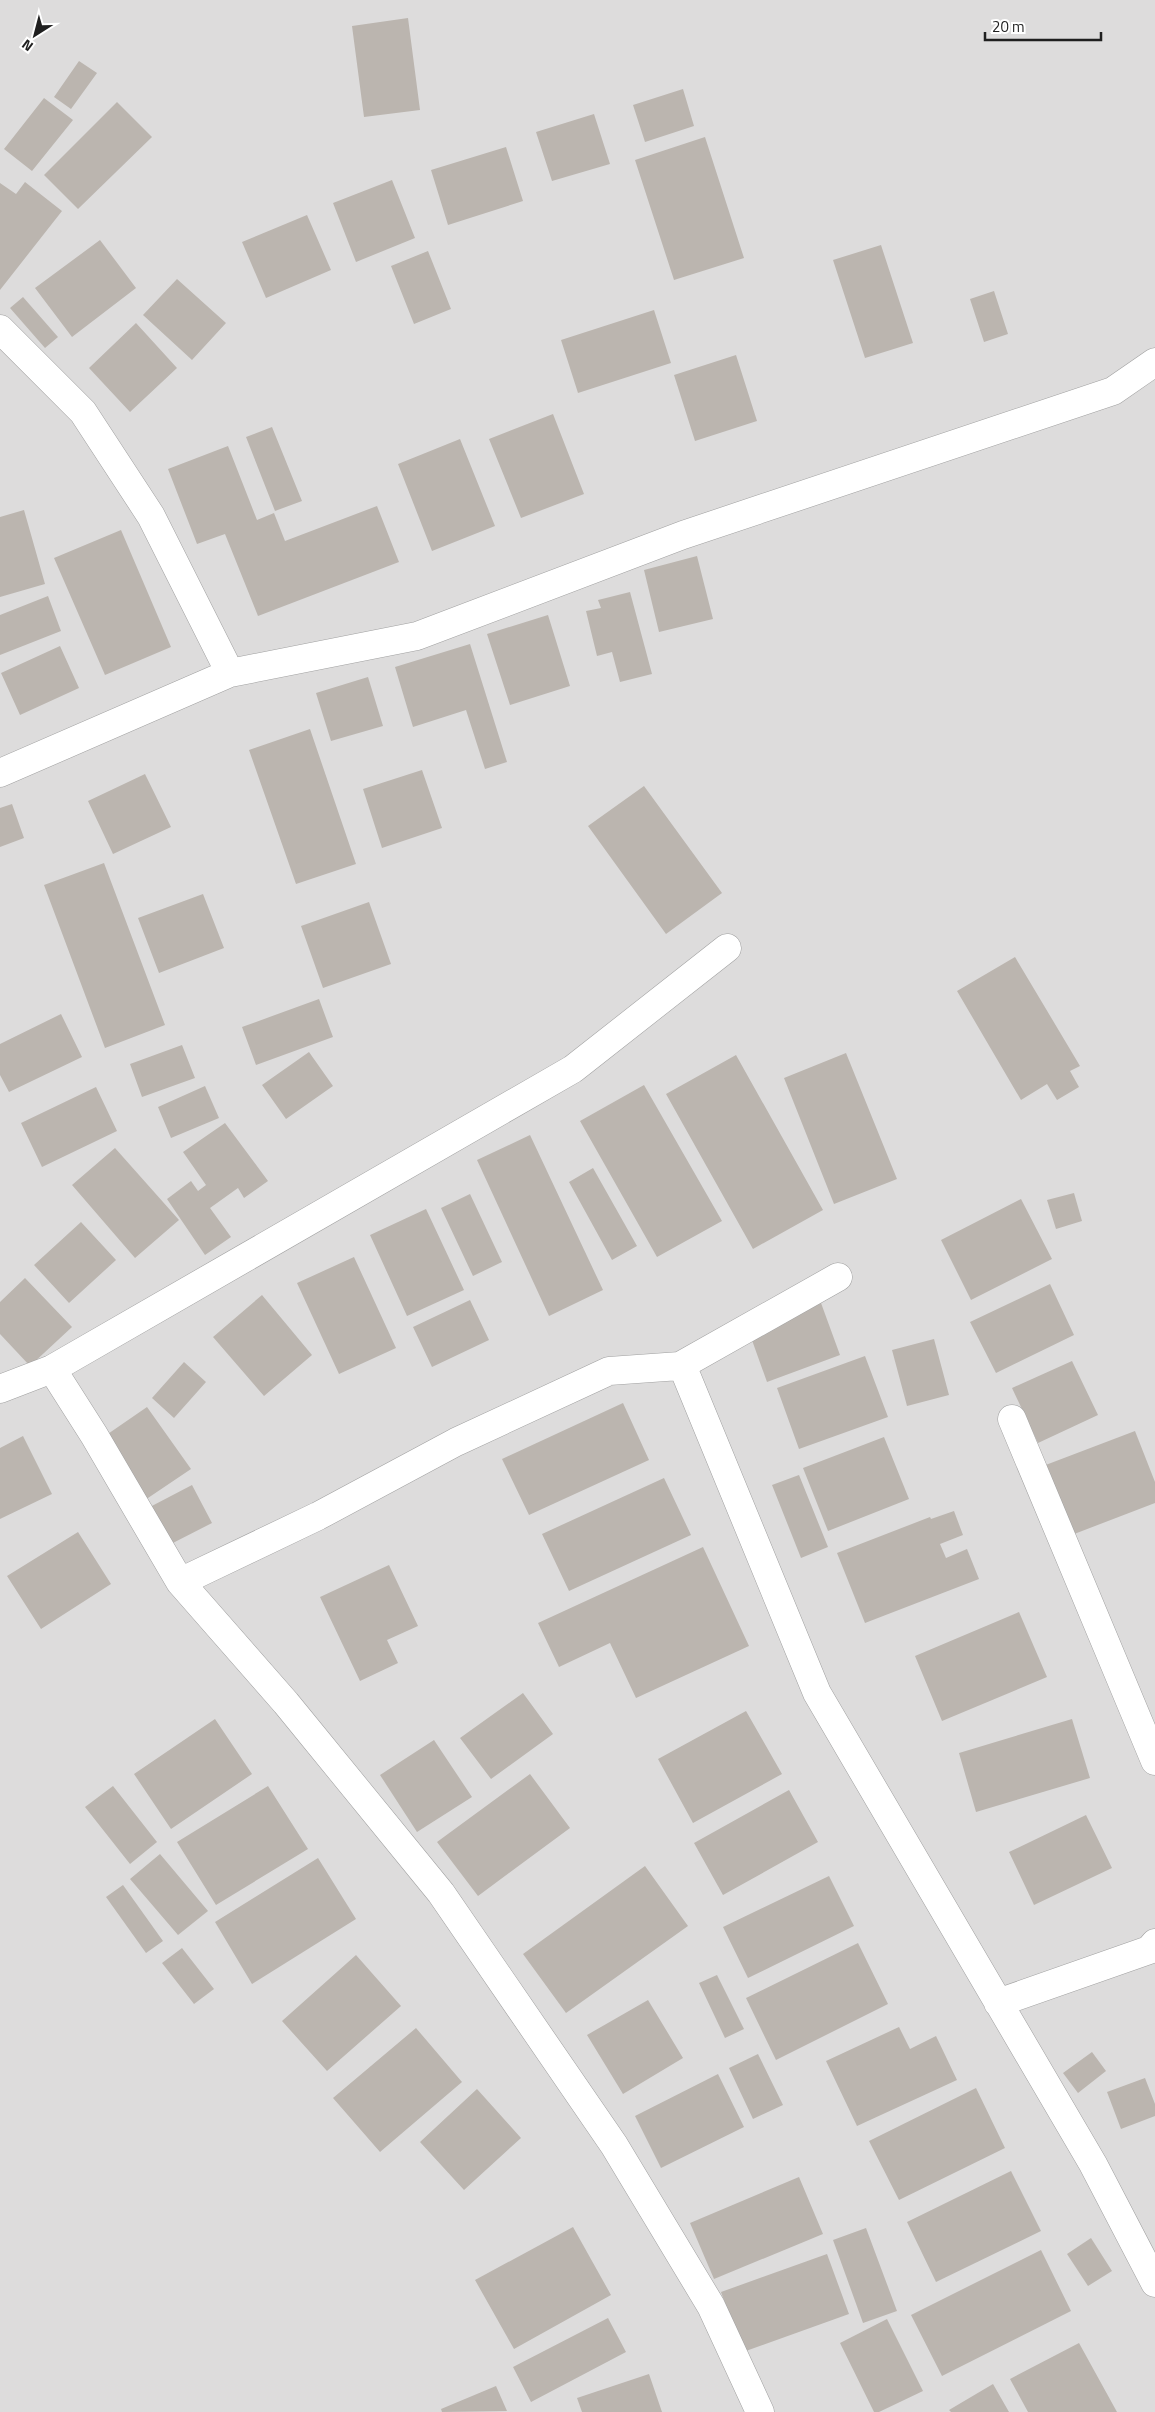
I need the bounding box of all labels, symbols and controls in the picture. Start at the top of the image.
north arrow [10,10,60,60]
scale bar [985,10,1101,42]
text: 20 m [992,15,1025,38]
text: N [17,35,37,57]

